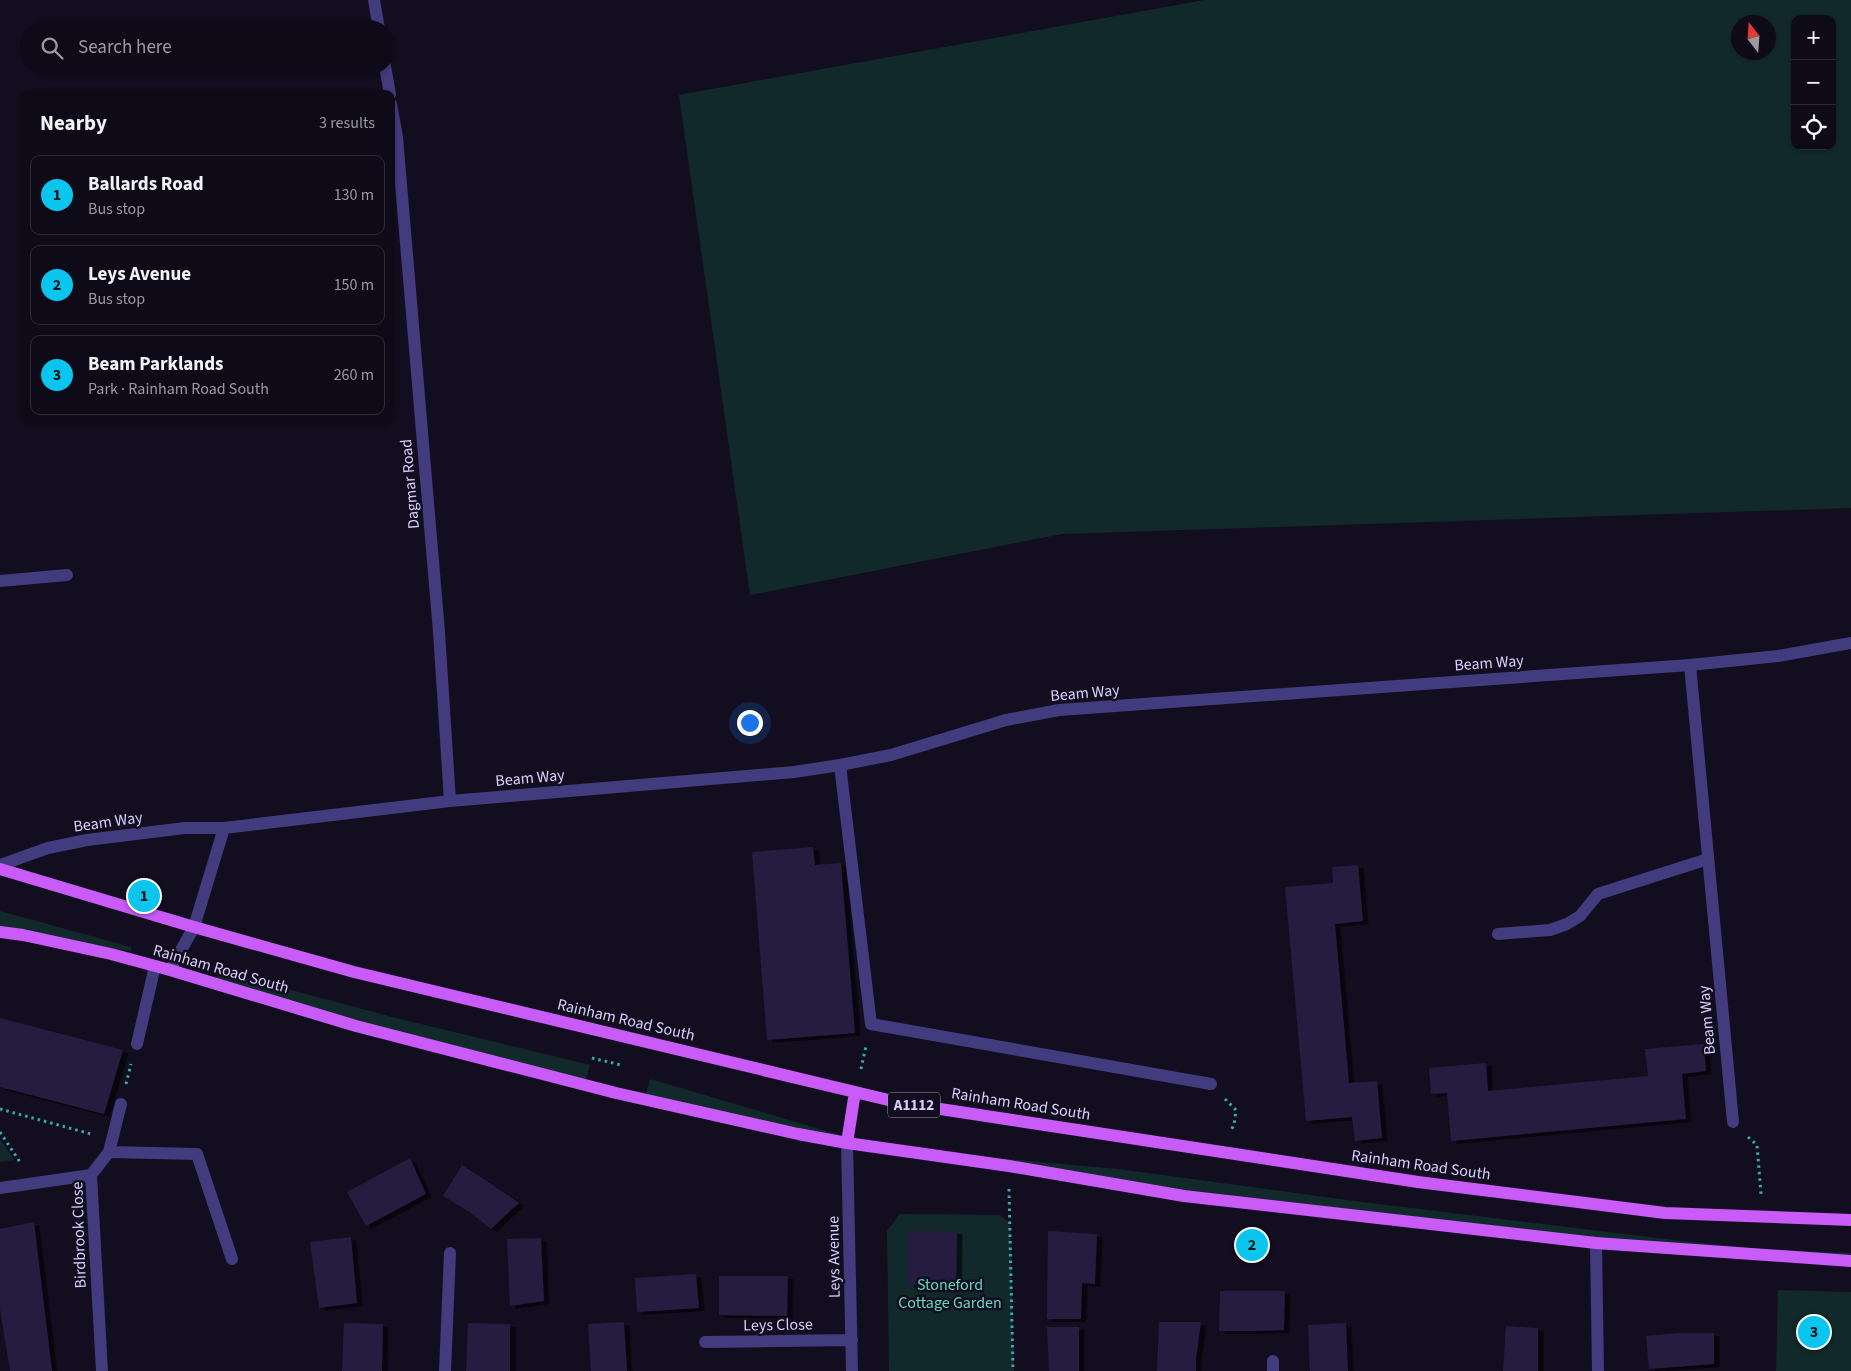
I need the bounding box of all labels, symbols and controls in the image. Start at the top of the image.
north arrow [1731,15,1776,60]
map controls [1791,15,1836,150]
button: + [1791,15,1836,60]
search box [20,20,395,75]
icon: search [38,34,66,62]
text: Search here [78,34,172,61]
button: − [1791,60,1836,105]
button: locate [1791,105,1836,150]
text: Nearby [40,108,107,138]
text: 3 results [319,112,375,134]
text: Ballards Road [88,171,204,198]
text: 1 [53,184,61,206]
text: 130 m [334,184,374,206]
text: Bus stop [88,198,145,220]
text: Leys Avenue [88,261,191,288]
text: 2 [53,274,61,296]
text: 150 m [334,274,374,296]
text: Bus stop [88,288,145,310]
text: Beam Parklands [88,351,224,378]
text: 3 [53,364,61,386]
text: 260 m [334,364,374,386]
text: Park · Rainham Road South [88,378,269,400]
street label: Dagmar Road [395,438,425,530]
street label: Beam Way [1454,650,1525,676]
street label: Beam Way [1049,679,1121,707]
your location [737,710,763,736]
street label: Beam Way [494,764,566,792]
street label: Beam Way [72,806,144,838]
pin: 1 [128,877,160,915]
street label: Rainham Road South [150,939,292,999]
street label: Beam Way [1693,984,1721,1056]
street label: Rainham Road South [555,993,697,1047]
street label: Rainham Road South [950,1082,1092,1126]
road number: A1112 [888,1092,940,1118]
street label: Rainham Road South [1350,1144,1492,1186]
street label: Birdbrook Close [66,1181,92,1289]
street label: Leys Avenue [822,1216,846,1298]
pin: 2 [1236,1226,1268,1264]
park label: Stoneford Cottage Garden [898,1274,1002,1314]
street label: Leys Close [743,1313,813,1337]
pin: 3 [1798,1313,1830,1351]

